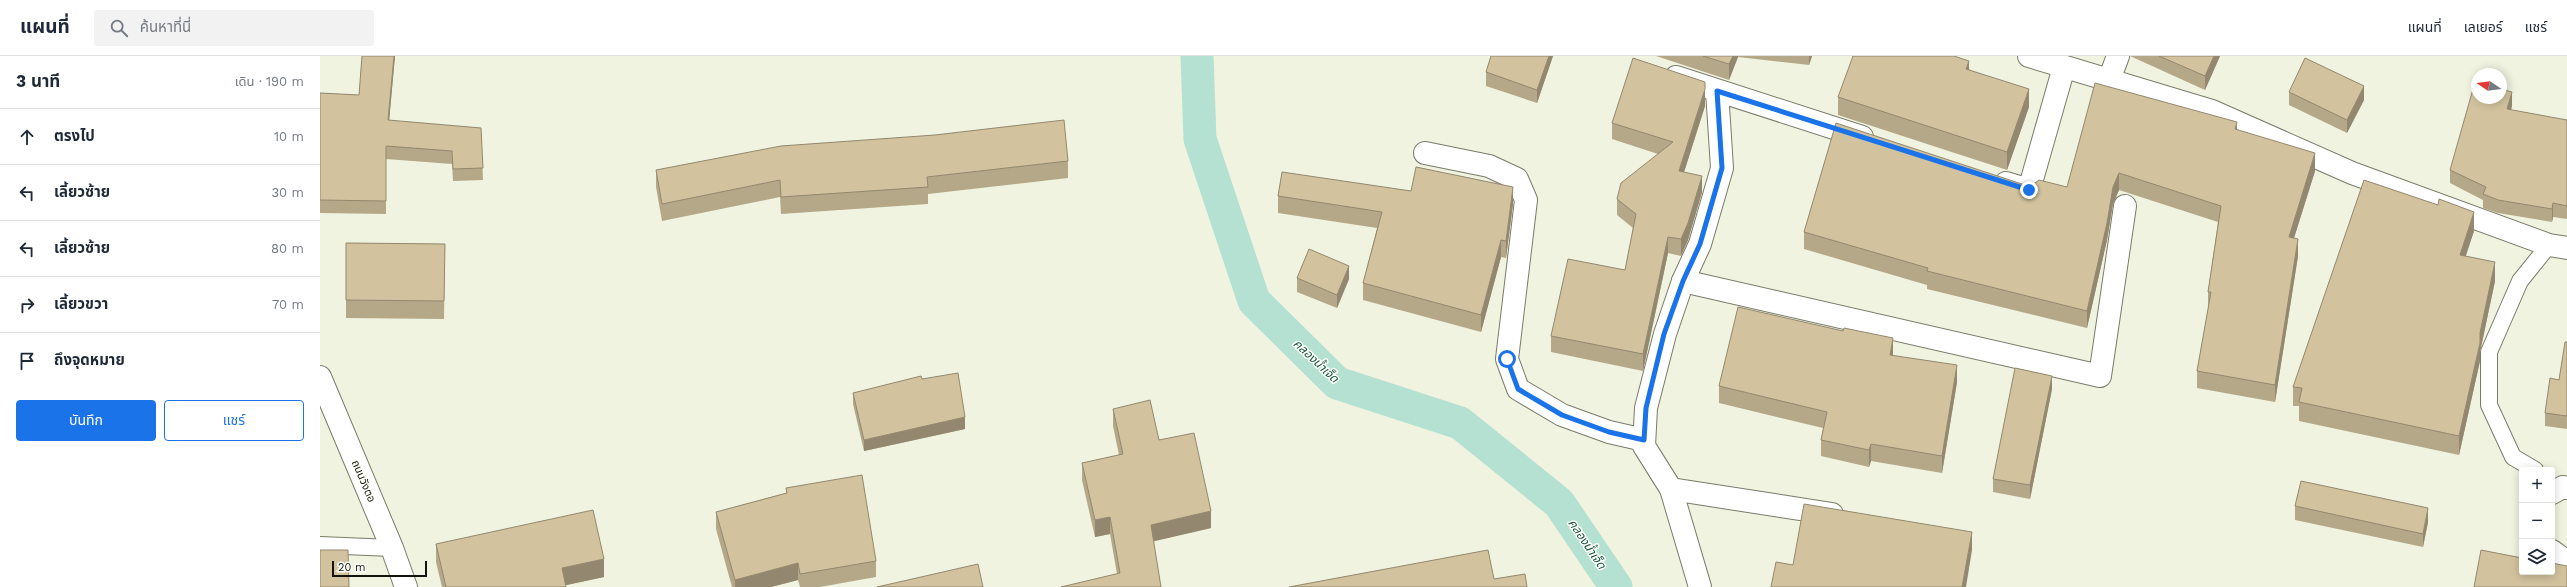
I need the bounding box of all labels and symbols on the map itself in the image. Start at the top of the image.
north arrow [2471,68,2507,104]
route end [2020,181,2038,199]
water label: คลองน้ำเจ็ด [1290,335,1343,386]
route start [1498,350,1516,368]
street label: ถนนวังตอ [349,458,378,504]
water label: คลองน้ำเจ็ด [1565,515,1611,572]
scale bar [332,559,427,578]

